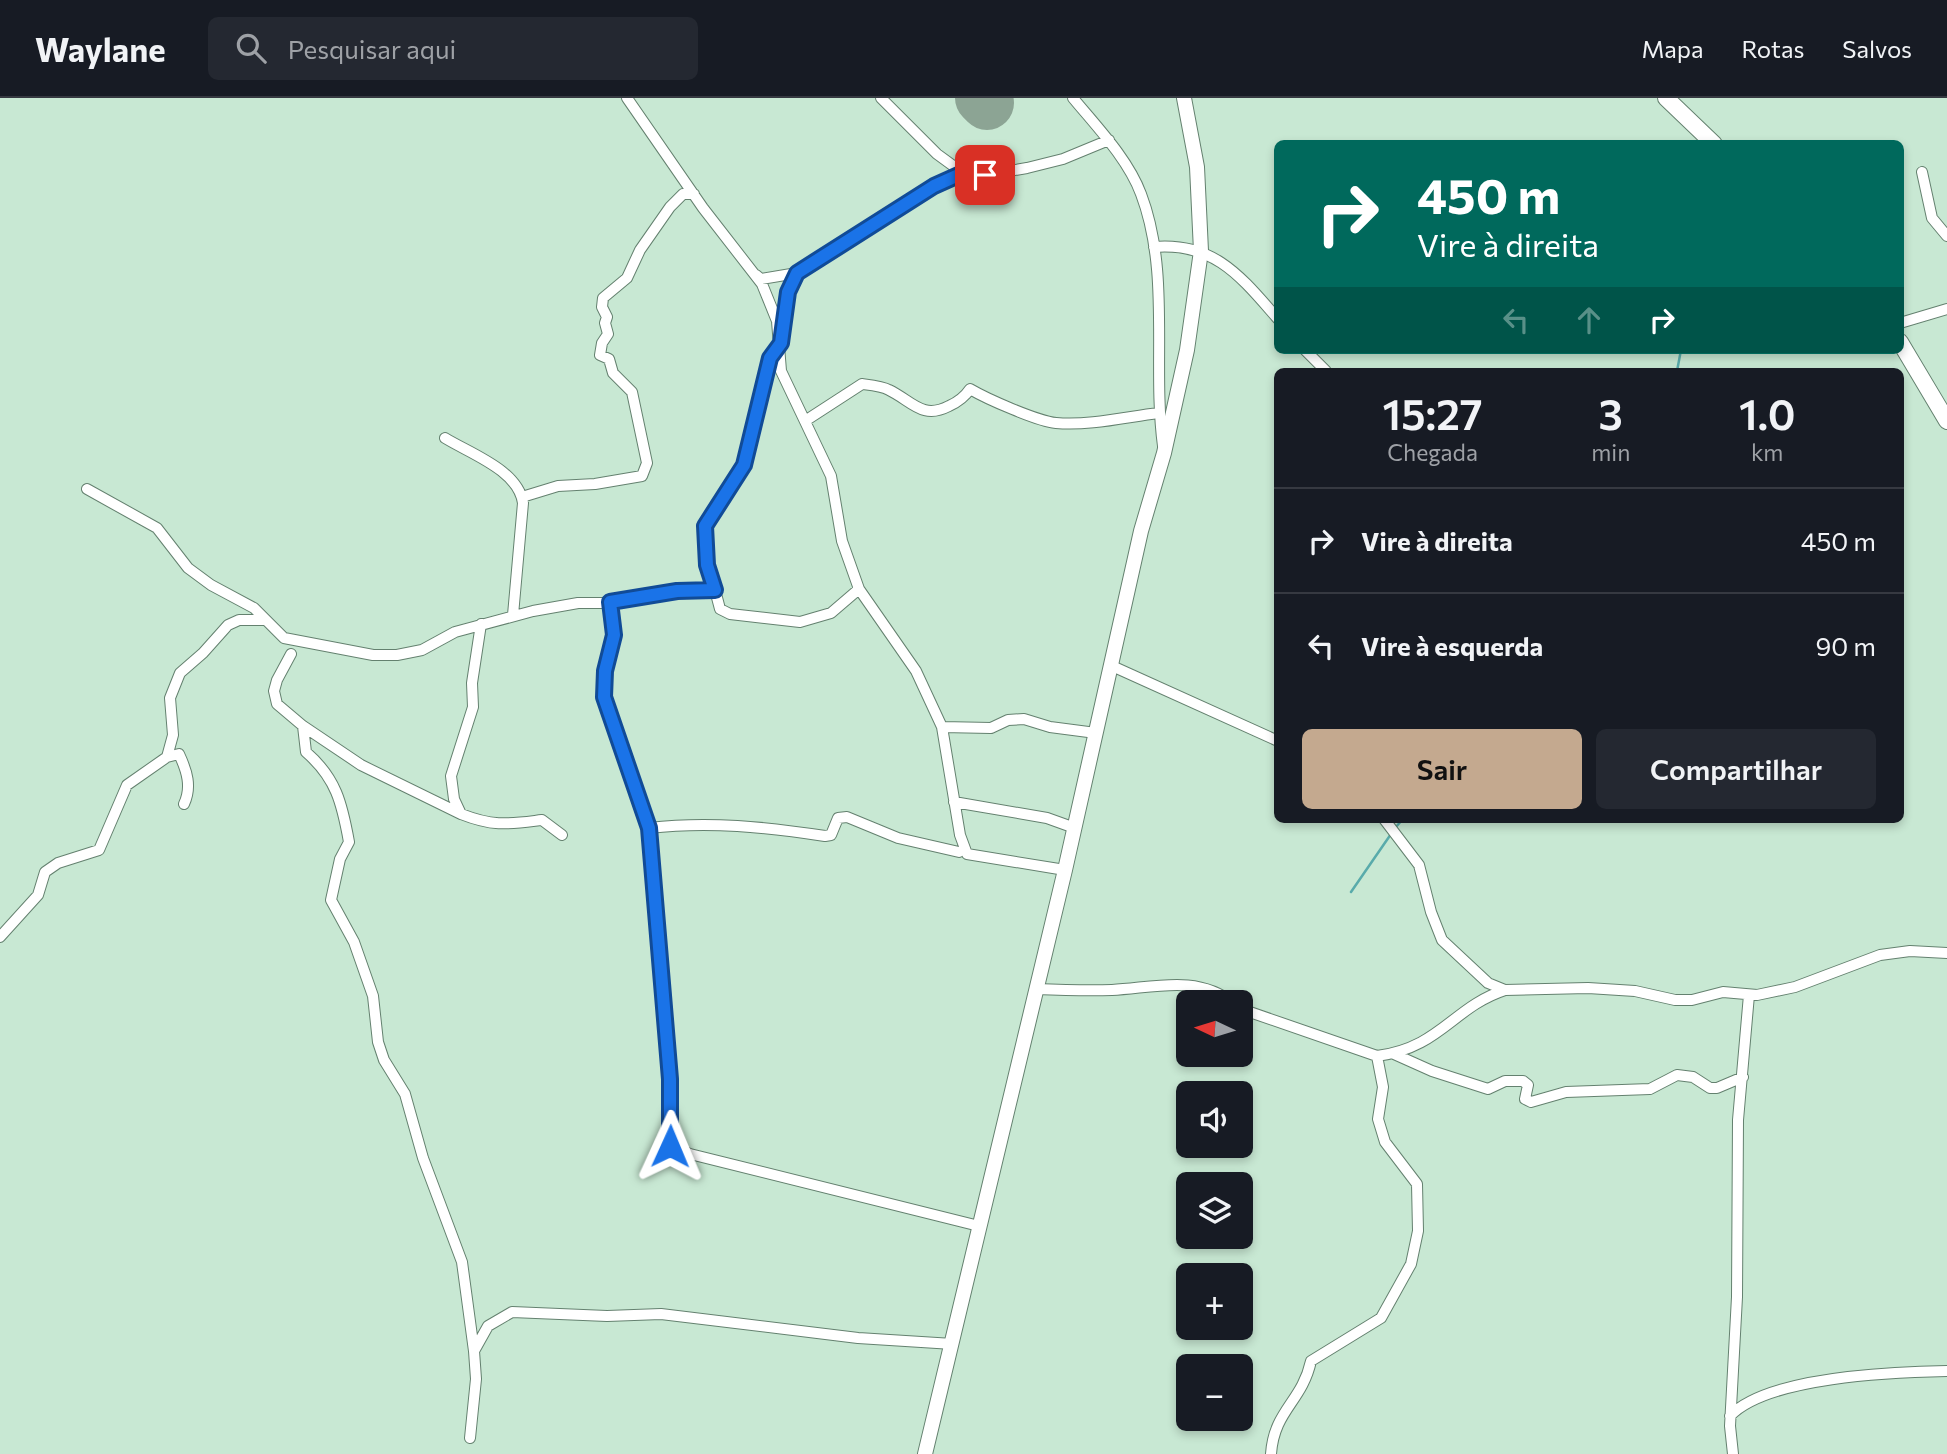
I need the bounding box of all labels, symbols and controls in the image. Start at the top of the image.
search box [208,17,698,80]
text: Waylane [35,28,166,69]
icon: search [232,29,270,67]
text: Pesquisar aqui [288,33,456,64]
text: Mapa [1642,34,1704,63]
text: Rotas [1742,34,1804,63]
text: Salvos [1842,34,1912,63]
pin [955,145,1015,205]
icon: arrive [966,156,1004,194]
text: 450 m [1417,164,1560,224]
icon: right [1302,168,1393,259]
text: Vire à direita [1417,224,1599,264]
icon: left [1497,301,1535,339]
icon: ahead [1570,301,1608,339]
icon: right [1643,301,1681,339]
text: 15:27 [1383,387,1483,439]
text: 3 [1599,387,1623,439]
text: 1.0 [1739,387,1795,439]
text: Chegada [1387,438,1478,466]
text: min [1591,438,1630,466]
text: km [1751,438,1783,466]
icon: right [1302,522,1340,560]
text: Vire à direita [1361,525,1513,556]
text: 450 m [1801,525,1876,556]
icon: left [1302,627,1340,665]
text: Vire à esquerda [1361,630,1543,661]
text: 90 m [1816,630,1876,661]
button: Sair [1302,729,1582,809]
button: Compartilhar [1596,729,1876,809]
north arrow [1176,990,1253,1068]
map controls [1176,990,1253,1431]
button: sound [1176,1081,1253,1158]
position arrow [633,1109,707,1183]
button: layers [1176,1172,1253,1249]
button: + [1176,1263,1253,1340]
button: − [1176,1354,1253,1431]

